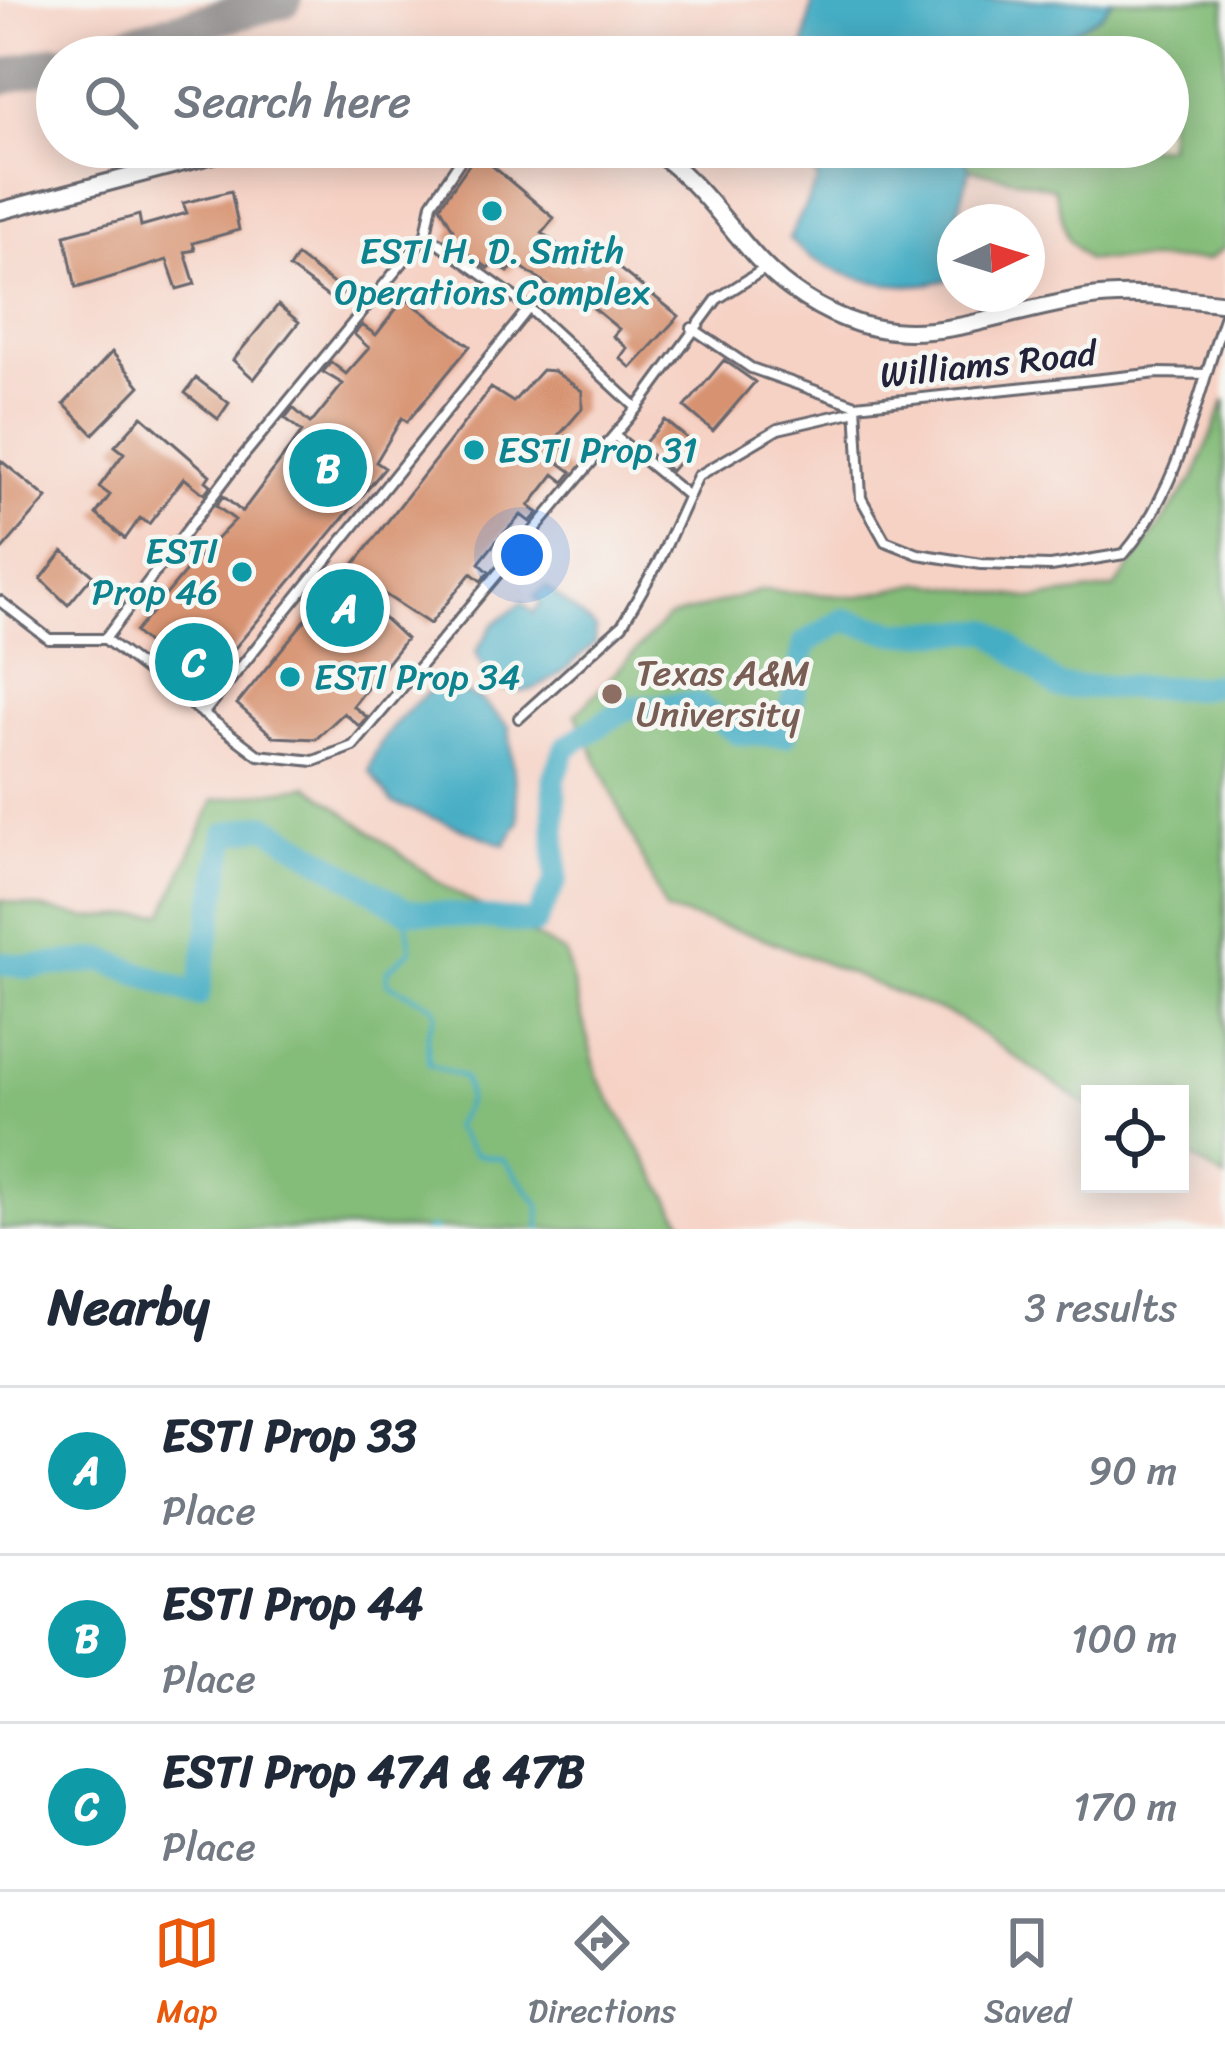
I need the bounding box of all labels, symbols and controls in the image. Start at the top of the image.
search box [36,36,1189,168]
text: Search here [174,62,411,142]
icon: search [78,69,144,135]
marker: ESTI H. D. Smith Operations Complex [479,198,505,224]
north arrow [937,204,1045,312]
place label: ESTI H. D. Smith Operations Complex [334,219,650,324]
street label: Williams Road [877,321,1101,407]
place label: ESTI Prop 31 [498,418,697,482]
pin: B [289,423,367,513]
marker: ESTI Prop 31 [461,437,487,463]
place label: ESTI Prop 46 [92,519,218,624]
your location [492,525,552,585]
marker: ESTI Prop 46 [229,559,255,585]
pin: A [306,563,384,653]
pin: C [155,617,233,707]
place label: Texas A&M University [636,641,810,746]
place label: ESTI Prop 34 [314,645,520,709]
marker: ESTI Prop 34 [277,664,303,690]
marker: Texas A&M University [599,681,625,707]
map controls [1081,1085,1189,1193]
button: locate [1081,1085,1189,1193]
text: Nearby [48,1262,209,1352]
text: 3 results [1024,1273,1177,1342]
text: ESTI Prop 33 [162,1396,417,1476]
text: A [74,1436,100,1505]
text: 90 m [1088,1436,1177,1505]
text: Place [162,1476,256,1545]
text: ESTI Prop 44 [162,1564,424,1644]
text: B [75,1604,99,1673]
text: 100 m [1071,1604,1177,1673]
text: Place [162,1644,256,1713]
text: ESTI Prop 47A & 47B [162,1732,585,1812]
text: C [75,1772,99,1841]
text: 170 m [1073,1772,1177,1841]
text: Place [162,1812,256,1881]
tab: Map [154,1910,220,2040]
tab: Directions [528,1910,676,2040]
tab: Saved [984,1910,1071,2040]

